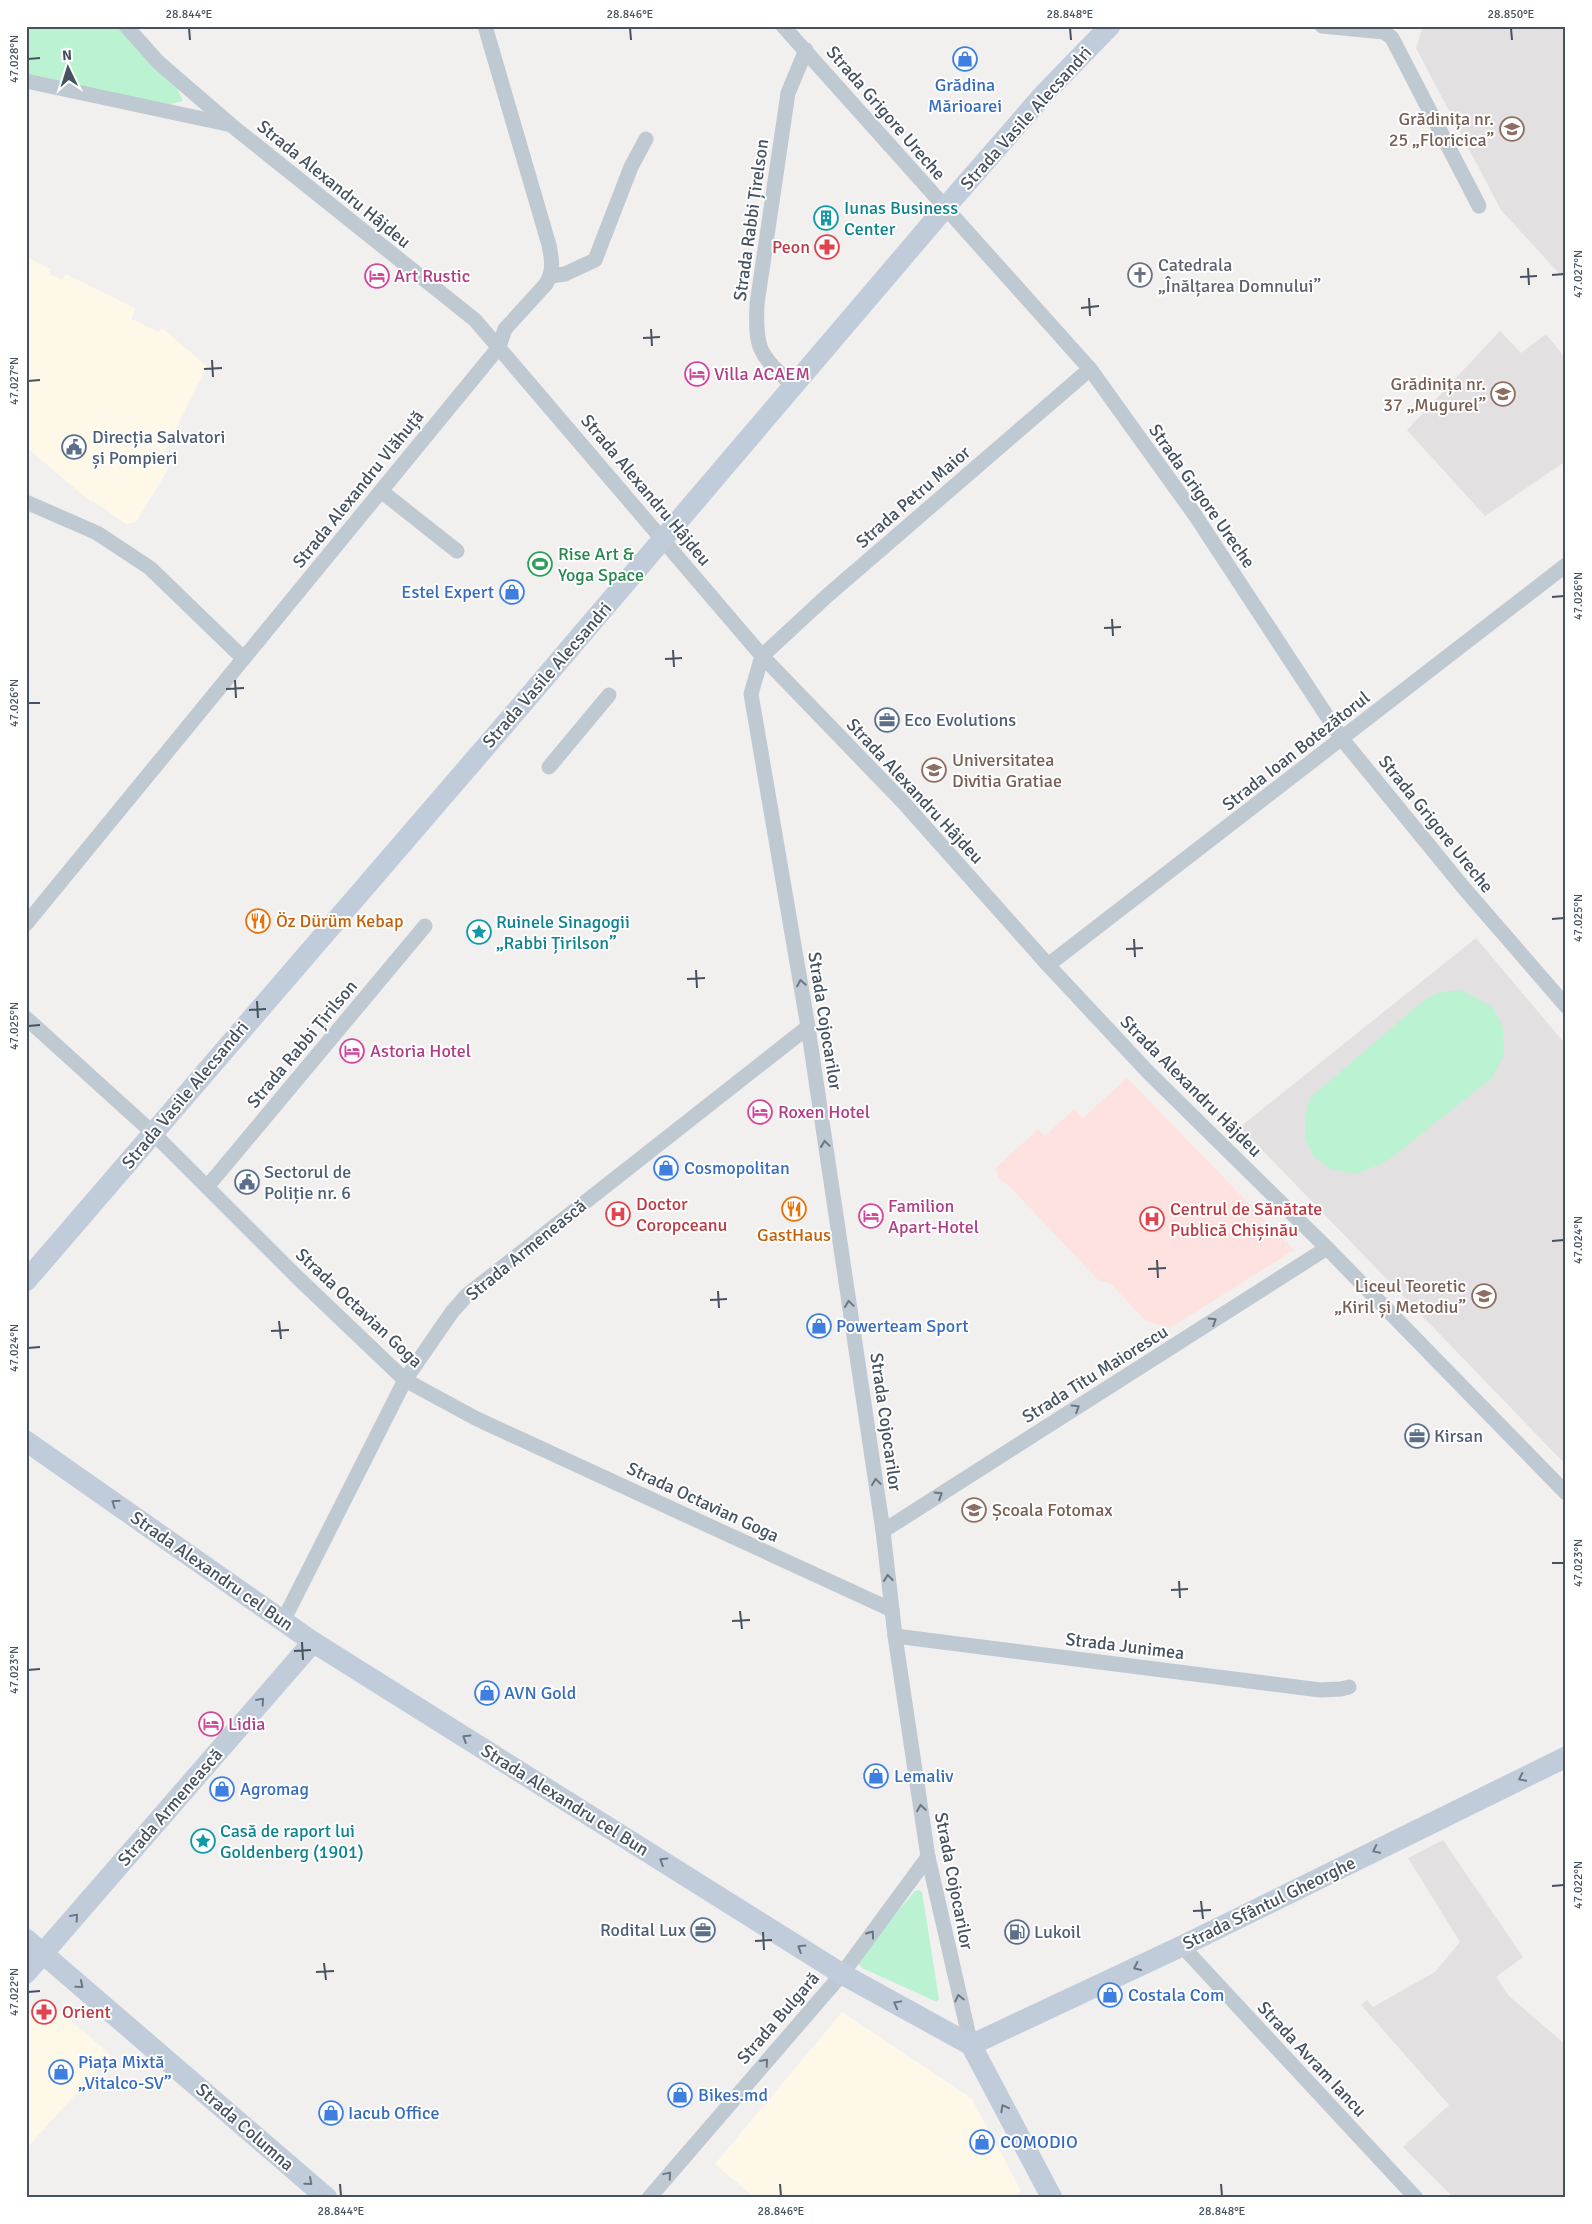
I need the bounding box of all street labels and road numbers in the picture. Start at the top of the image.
street label: Strada Grigore Ureche [822,41,950,185]
street label: Strada Vasile Alecsandri [956,42,1096,194]
street label: Strada Alexandru Hâjdeu [253,115,415,253]
street label: Strada Rabbi Țirelson [729,138,773,302]
street label: Strada Alexandru Vlăhuță [288,406,428,572]
street label: Strada Alexandru Hâjdeu [576,410,716,570]
street label: Strada Grigore Ureche [1144,420,1260,572]
street label: Strada Petru Maior [851,441,975,553]
street label: Strada Vasile Alecsandri [478,598,616,752]
street label: Strada Ioan Botezătorul [1218,686,1374,816]
street label: Strada Alexandru Hâjdeu [842,714,988,868]
street label: Strada Grigore Ureche [1374,751,1498,897]
street label: Strada Cojocarilor [803,950,847,1092]
street label: Strada Rabbi Țirilson [242,976,362,1112]
street label: Strada Alexandru Hâjdeu [1116,1011,1266,1161]
street label: Strada Vasile Alecsandri [117,1017,253,1173]
street label: Strada Armenească [461,1195,591,1305]
street label: Strada Octavian Goga [291,1244,427,1372]
street label: Strada Titu Maiorescu [1018,1320,1172,1428]
street label: Strada Cojocarilor [865,1351,907,1493]
street label: Strada Octavian Goga [623,1457,783,1547]
street label: Strada Alexandru cel Bun [126,1506,298,1636]
street label: Strada Junimea [1064,1628,1186,1664]
street label: Strada Alexandru cel Bun [477,1739,653,1861]
street label: Strada Armenească [113,1744,227,1870]
street label: Strada Cojocarilor [930,1810,978,1952]
street label: Strada Sfântul Gheorghe [1179,1852,1359,1954]
street label: Strada Bulgară [732,1968,824,2068]
street label: Strada Avram Iancu [1253,1997,1371,2121]
street label: Strada Columna [191,2078,299,2176]

